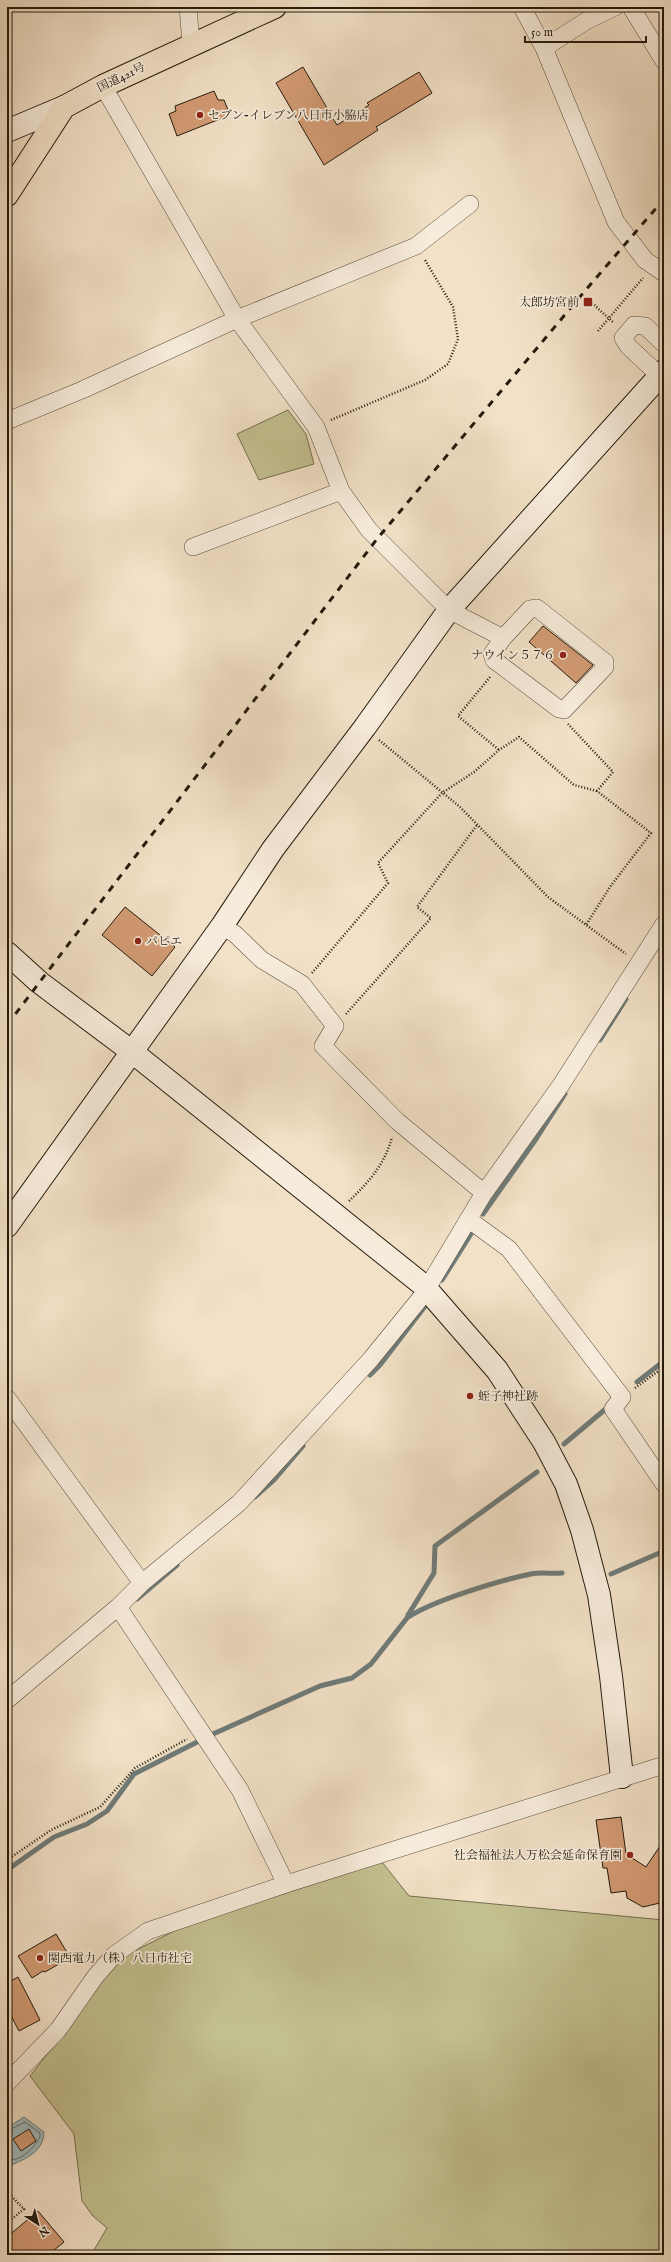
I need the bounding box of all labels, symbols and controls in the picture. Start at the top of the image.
scale bar [525,18,646,44]
text: 50 m [531,25,553,40]
street label: 国道421号 [95,59,148,96]
place label: セブン-イレブン八日市小脇店 [208,108,369,123]
marker: セブン-イレブン八日市小脇店 [195,110,205,120]
place label: 太郎坊宮前 [519,295,579,310]
marker: 太郎坊宮前 [582,296,594,308]
place label: ナウイン５７６ [471,648,555,663]
marker: ナウイン５７６ [558,650,568,660]
place label: パピエ [146,934,182,949]
marker: パピエ [133,936,143,946]
place label: 蛭子神社跡 [478,1389,538,1404]
marker: 蛭子神社跡 [465,1391,475,1401]
place label: 社会福祉法人万松会延命保育園 [454,1848,622,1863]
marker: 社会福祉法人万松会延命保育園 [625,1850,635,1860]
place label: 関西電力（株）八日市社宅 [48,1951,192,1966]
marker: 関西電力（株）八日市社宅 [35,1953,45,1963]
north arrow [18,2204,58,2244]
text: N [35,2222,52,2240]

